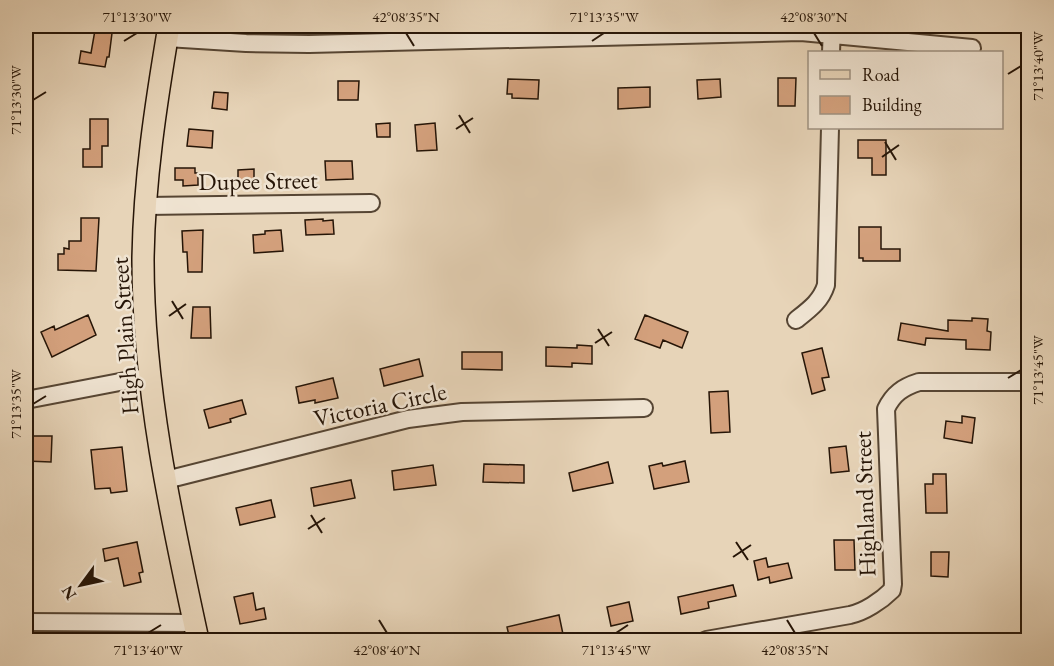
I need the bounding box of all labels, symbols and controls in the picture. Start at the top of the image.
text: 71°13'30"W [102,7,172,26]
text: 42°08'35"N [372,7,440,26]
text: 71°13'35"W [569,7,639,26]
text: 42°08'30"N [780,7,848,26]
text: 71°13'40"W [1028,31,1047,101]
legend [808,51,1003,129]
text: Road [862,63,901,86]
text: 71°13'30"W [6,65,25,135]
text: Building [862,93,922,116]
street label: Dupee Street [198,164,318,197]
street label: High Plain Street [104,256,145,416]
text: 71°13'45"W [1028,335,1047,405]
text: 71°13'35"W [6,369,25,439]
street label: Victoria Circle [311,375,449,434]
street label: Highland Street [846,430,883,577]
north arrow [51,555,111,615]
text: N [56,582,81,604]
text: 71°13'40"W [113,640,183,659]
text: 42°08'40"N [353,640,421,659]
text: 71°13'45"W [581,640,651,659]
text: 42°08'35"N [761,640,829,659]

